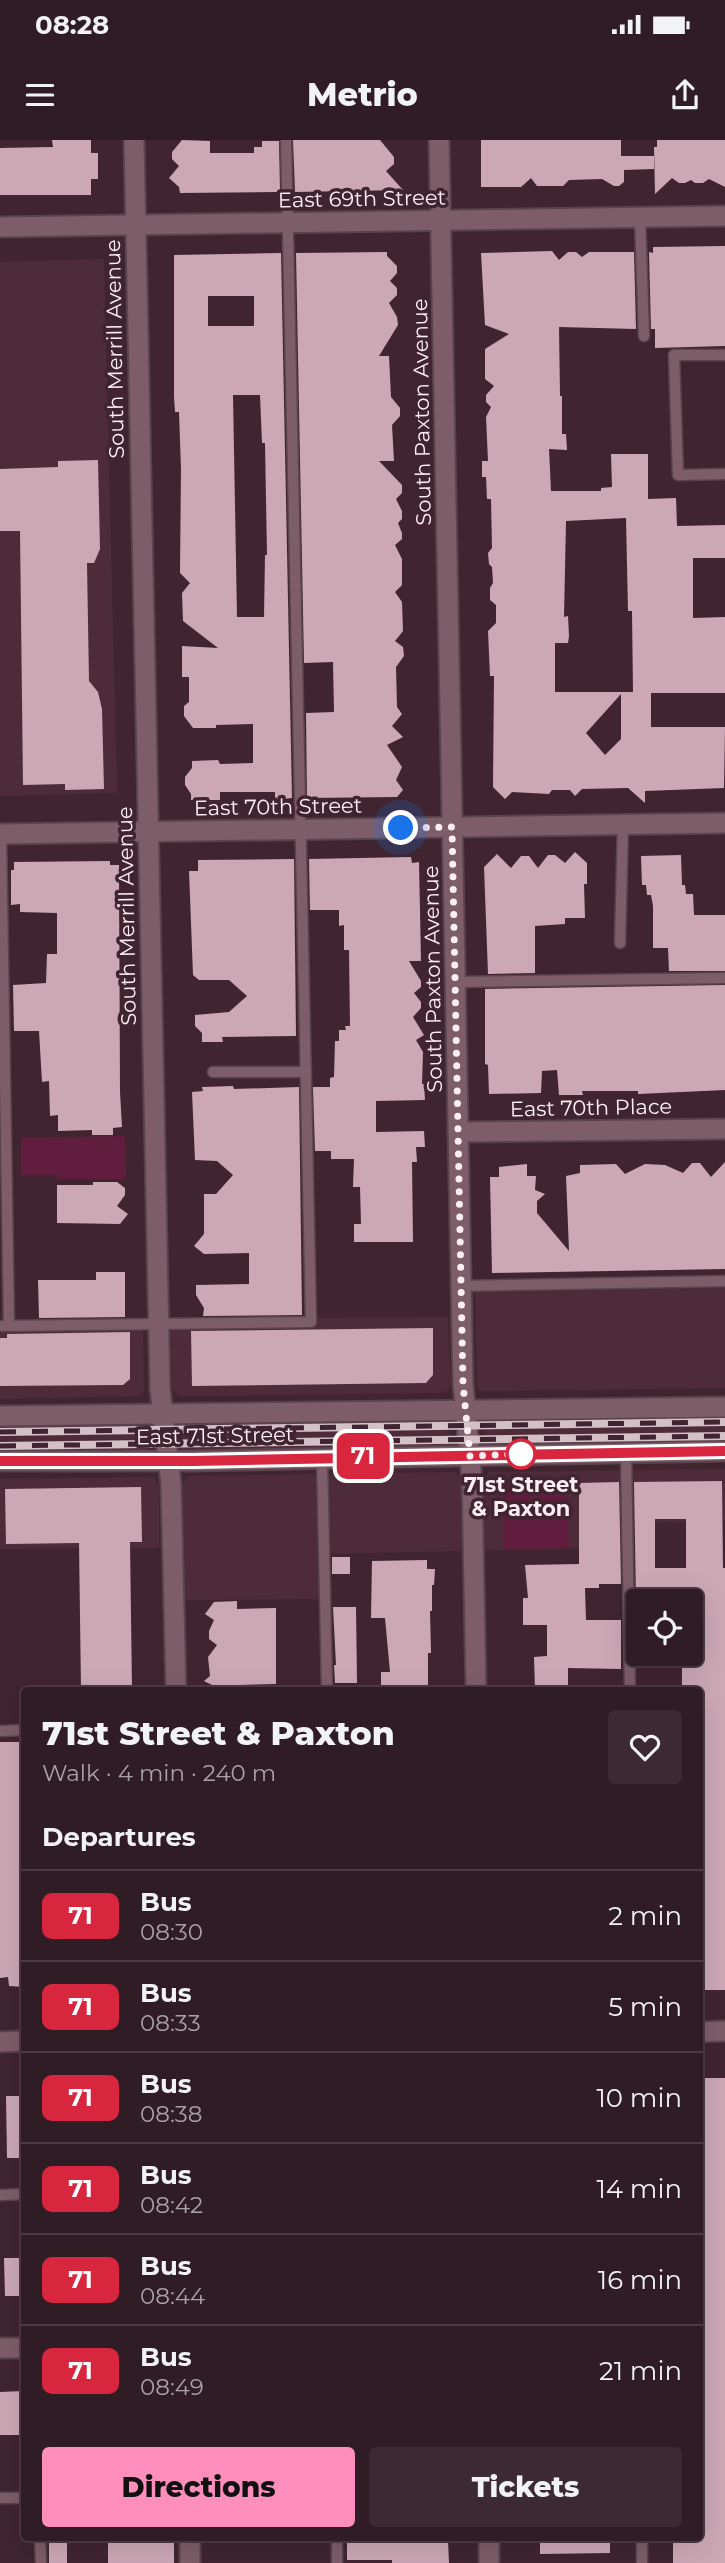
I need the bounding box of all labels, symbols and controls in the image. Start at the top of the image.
text: 08:28 [35,9,109,41]
text: Metrio [307,75,418,114]
icon: menu [21,76,59,114]
icon: share [666,76,704,114]
street label: East 69th Street [278,185,446,212]
street label: South Merrill Avenue [100,239,129,459]
street label: South Paxton Avenue [407,298,436,526]
street label: East 70th Street [194,793,362,820]
street label: South Merrill Avenue [112,806,141,1026]
your location [383,810,418,845]
street label: South Paxton Avenue [418,865,447,1093]
street label: East 70th Place [510,1094,672,1121]
street label: East 71st Street [136,1422,294,1449]
line badge: 71 [332,1433,394,1479]
marker: 71st Street & Paxton [506,1439,536,1469]
text: 71 [351,1441,375,1470]
place label: 71st Street & Paxton [464,1472,578,1521]
map controls [626,1589,703,1666]
button: locate [626,1589,703,1666]
button: heart [608,1710,682,1784]
text: 71st Street & Paxton [42,1713,395,1753]
text: Walk · 4 min · 240 m [42,1759,276,1787]
text: Departures [42,1821,196,1853]
text: Bus [140,1886,192,1918]
text: 2 min [608,1900,682,1932]
text: 71 [68,1901,93,1930]
text: 08:30 [140,1918,203,1946]
text: Bus [140,1977,192,2009]
text: 5 min [608,1991,682,2023]
text: 71 [68,1992,93,2021]
text: 08:33 [140,2009,201,2037]
text: Bus [140,2068,192,2100]
text: 10 min [596,2082,682,2114]
text: 71 [68,2083,93,2112]
text: 08:38 [140,2100,202,2128]
text: Bus [140,2159,192,2191]
text: 14 min [596,2173,682,2205]
text: 71 [68,2174,93,2203]
text: 08:42 [140,2191,203,2219]
text: Bus [140,2250,192,2282]
text: 16 min [598,2264,682,2296]
text: 71 [68,2265,93,2294]
text: 08:44 [140,2282,205,2310]
text: Bus [140,2341,192,2373]
text: 21 min [599,2355,682,2387]
text: 71 [68,2356,93,2385]
text: 08:49 [140,2373,204,2401]
button: Directions [42,2447,355,2527]
button: Tickets [369,2447,682,2527]

